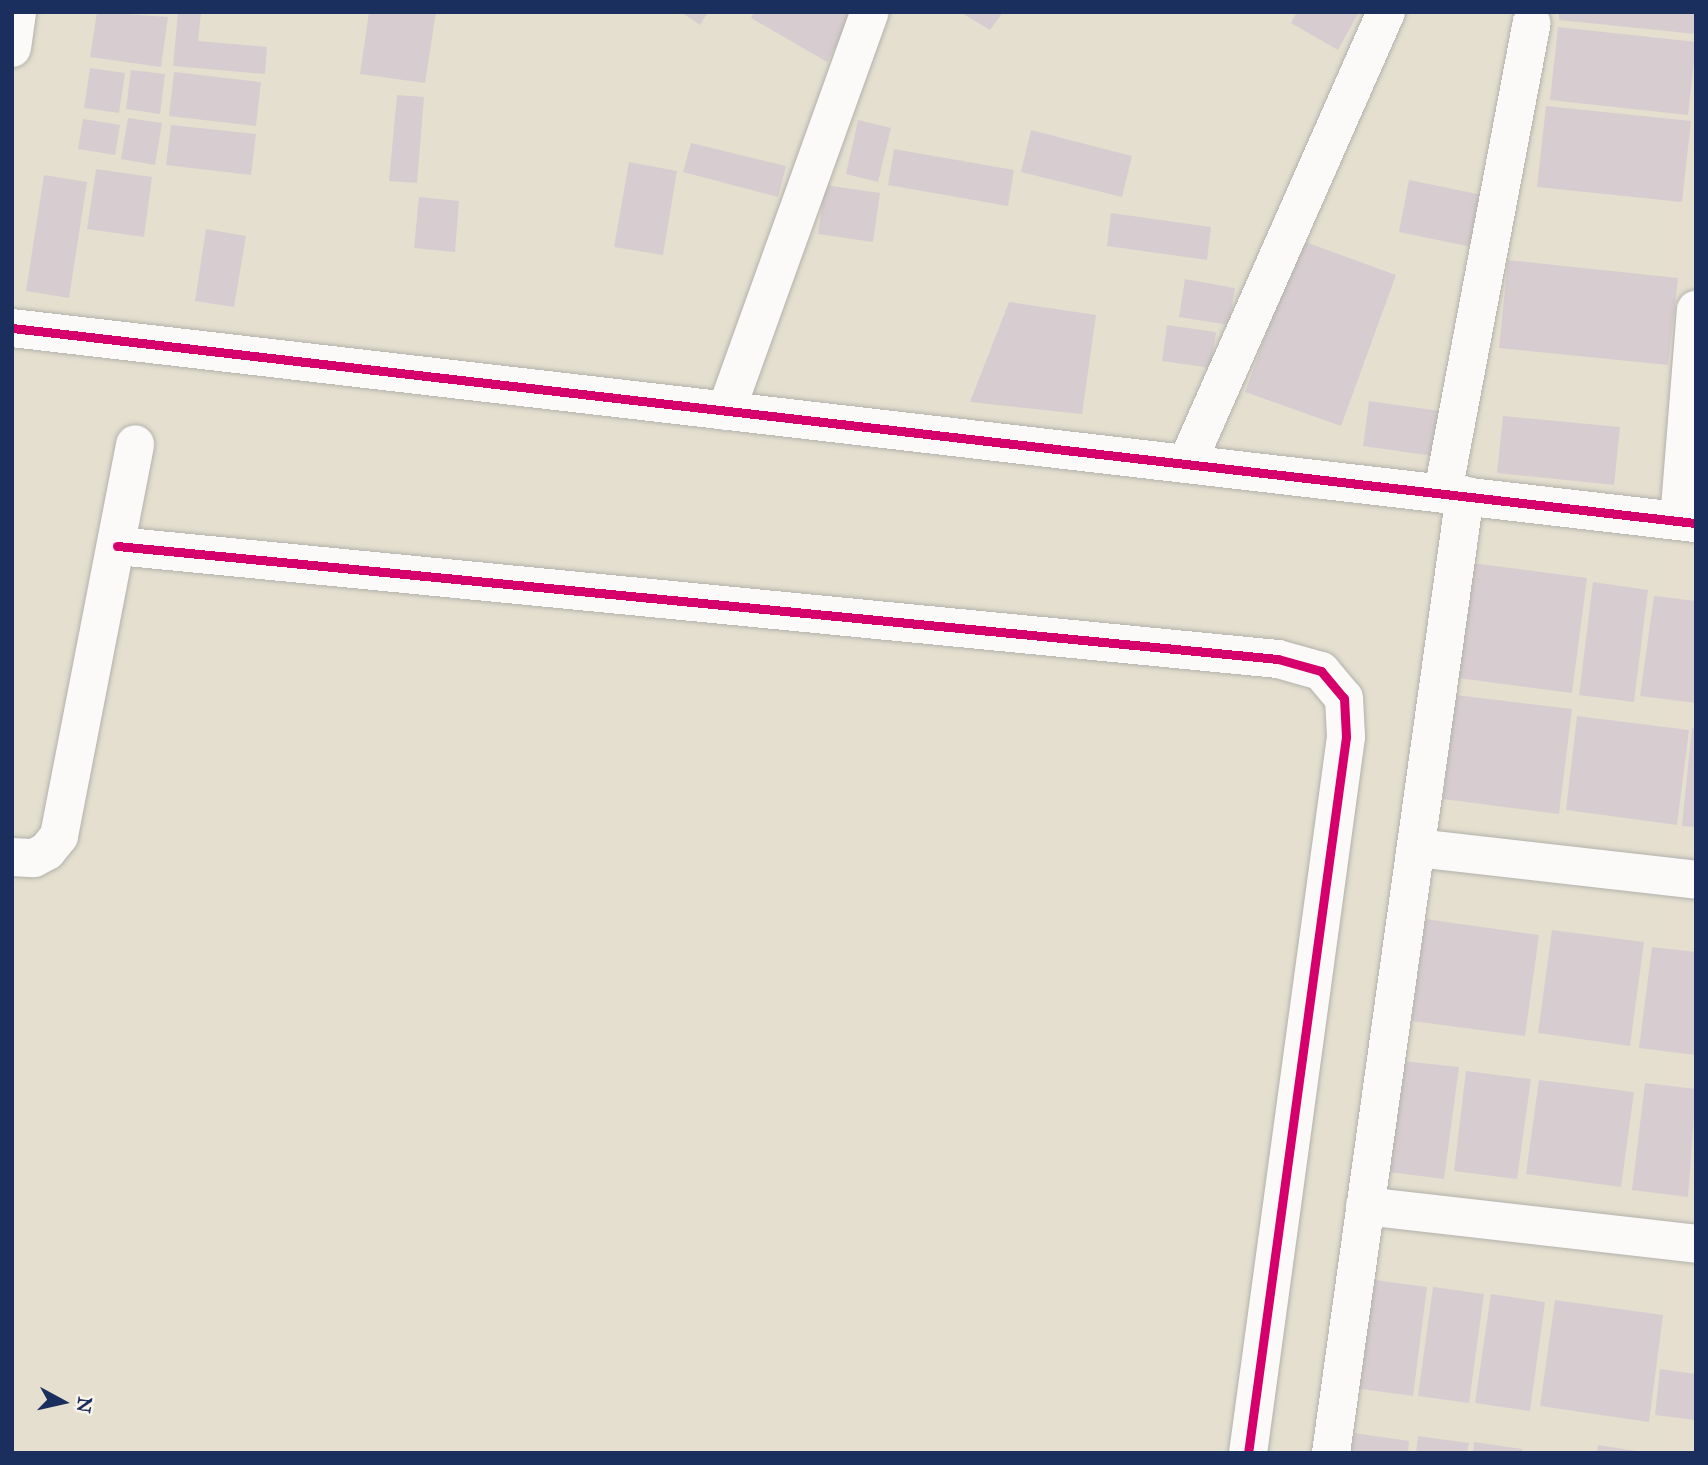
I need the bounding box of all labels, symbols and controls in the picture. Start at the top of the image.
north arrow [28,1367,98,1437]
text: N [72,1395,97,1415]

